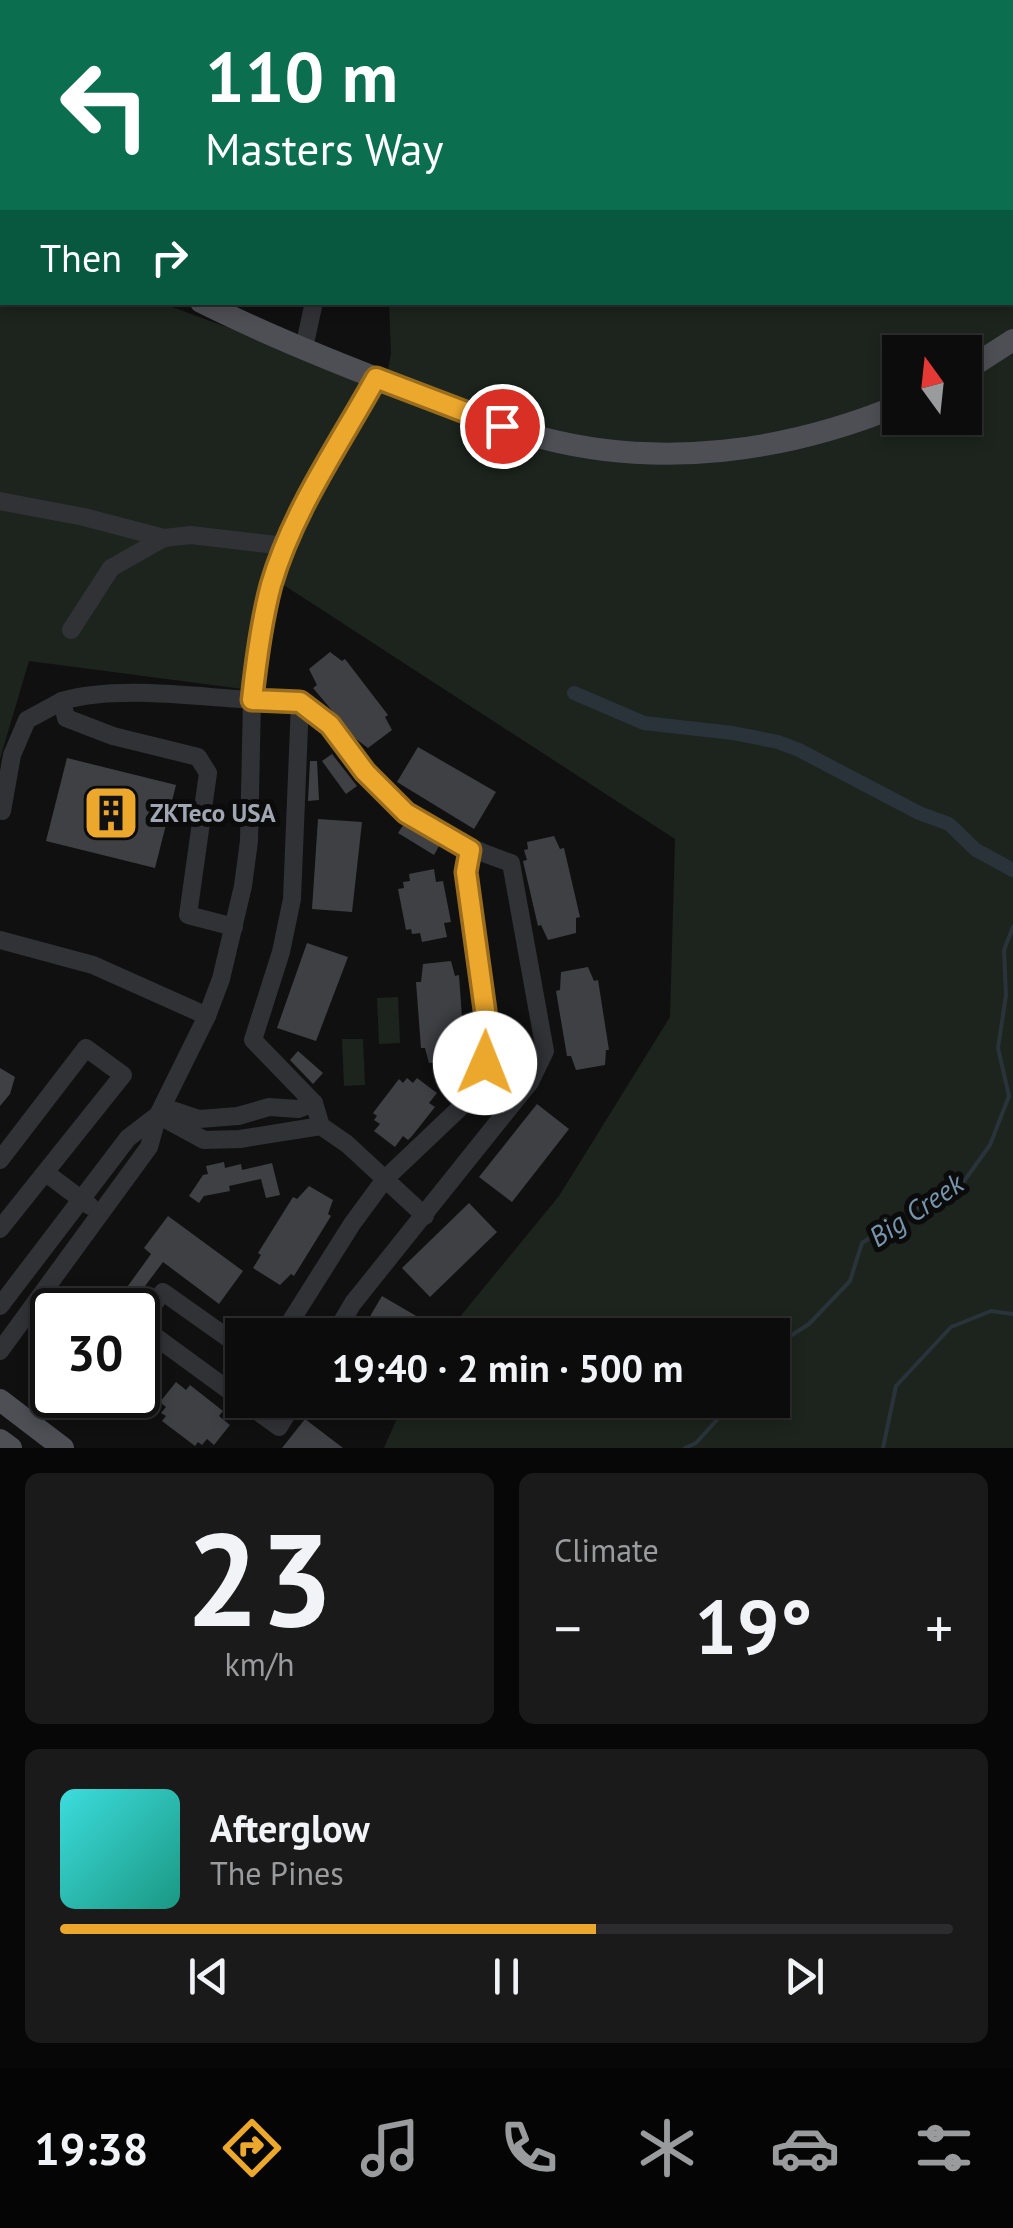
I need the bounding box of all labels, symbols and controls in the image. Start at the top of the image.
text: 110 m [205,31,398,121]
icon: left [40,40,170,170]
text: Masters Way [205,119,444,177]
icon: right [142,230,197,285]
text: Then [40,233,122,282]
north arrow [882,335,982,435]
map controls [882,335,982,435]
pin [460,384,545,469]
icon: arrive [475,399,530,454]
building icon: ZKTeco USA [81,783,141,843]
place label: ZKTeco USA [150,797,276,829]
position arrow [433,1011,537,1115]
water label: Big Creek [861,1164,971,1255]
speed limit sign: 30 [30,1288,160,1418]
text: 19:40 · 2 min · 500 m [332,1343,683,1392]
text: 23 [186,1494,333,1662]
text: Climate [554,1529,659,1571]
text: 19° [695,1578,812,1675]
text: − [554,1592,582,1663]
text: + [925,1592,953,1663]
text: km/h [224,1643,295,1685]
text: Afterglow [210,1803,370,1852]
text: The Pines [210,1852,344,1894]
icon: previous [181,1949,236,2004]
icon: pause [479,1949,534,2004]
icon: next [777,1949,832,2004]
icon: directions [217,2113,287,2183]
icon: music [355,2113,425,2183]
icon: phone [494,2113,564,2183]
icon: climate [632,2113,702,2183]
icon: car [770,2113,840,2183]
icon: filters [909,2113,979,2183]
text: 19:38 [34,2119,148,2177]

